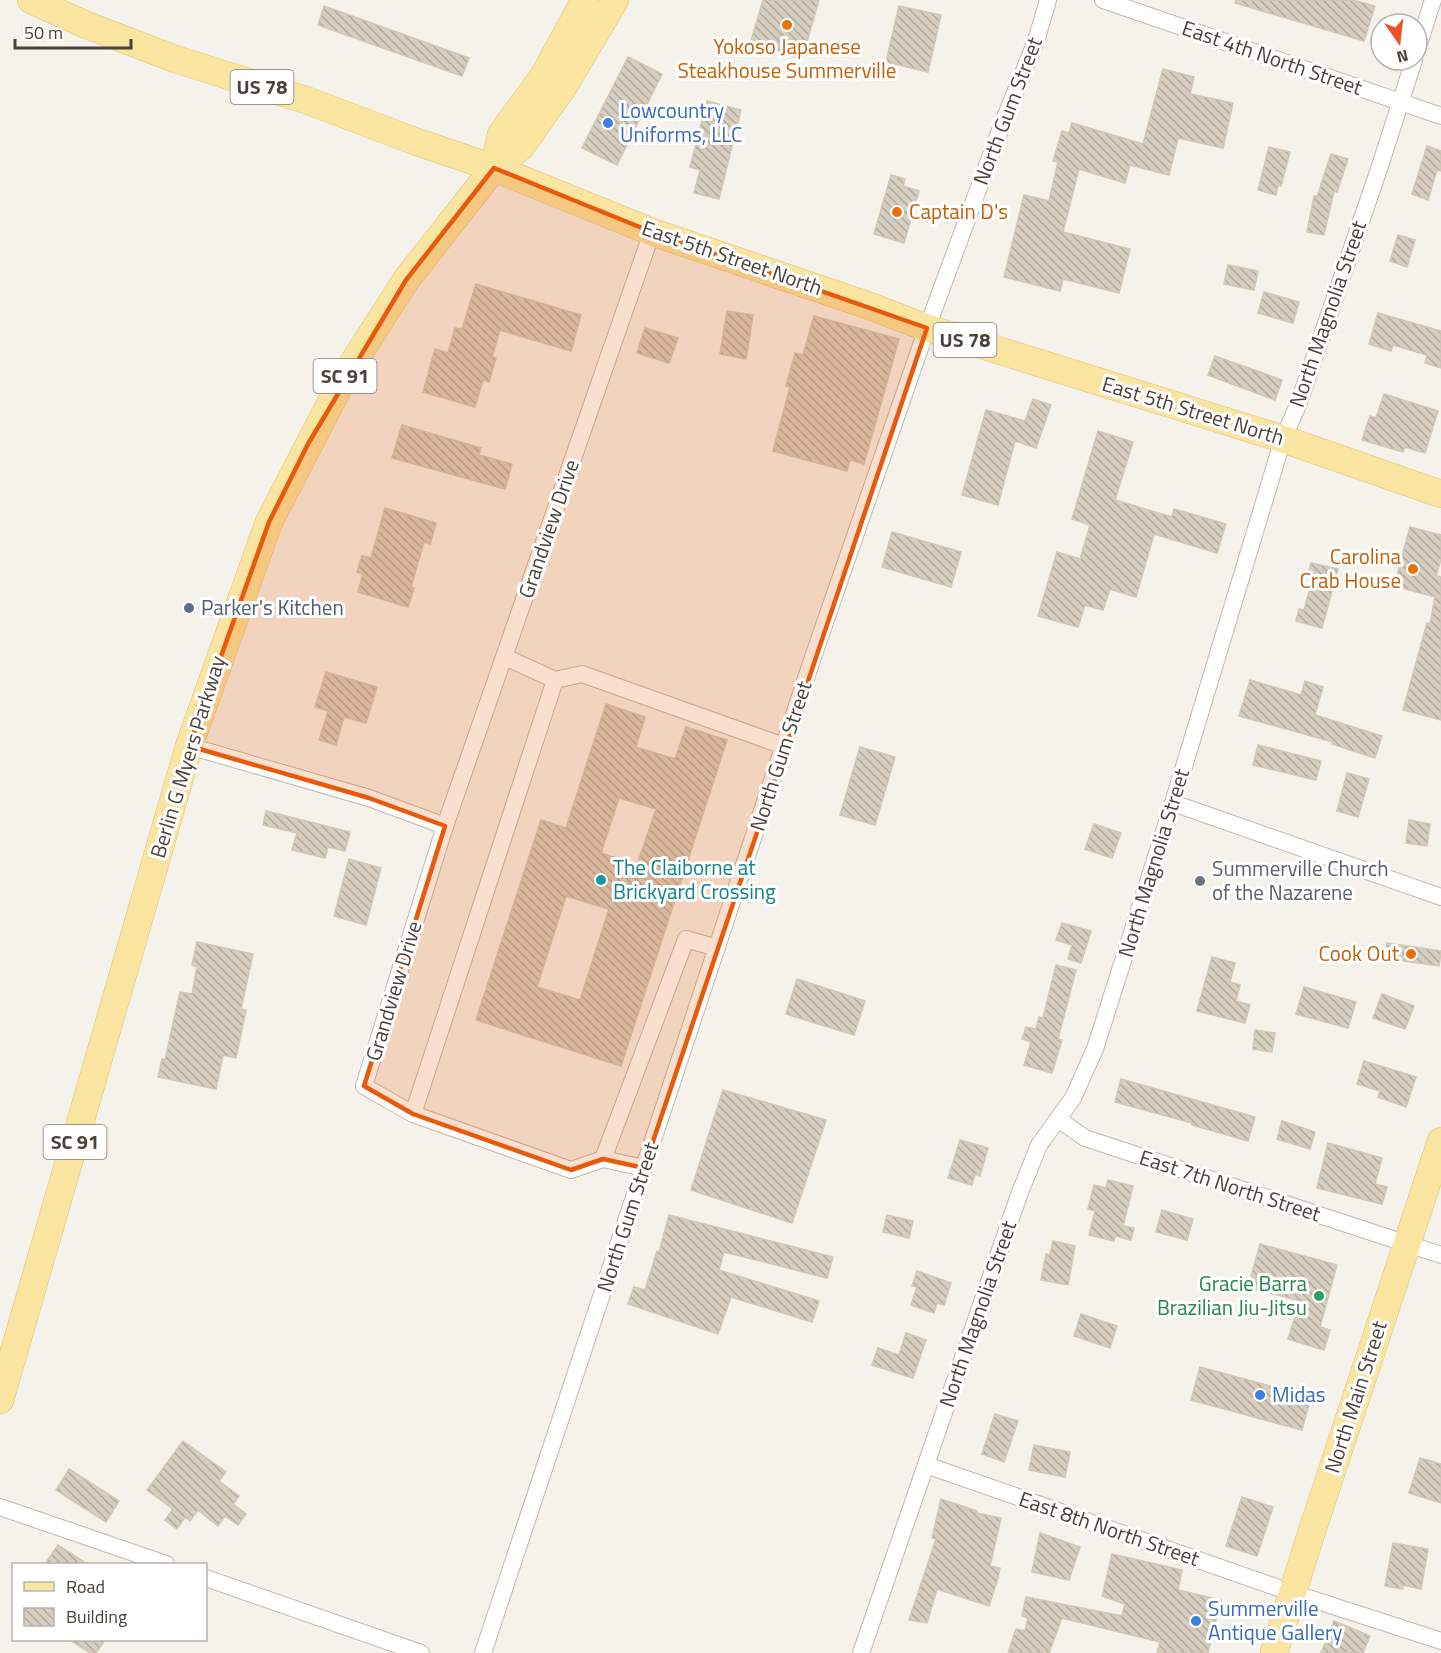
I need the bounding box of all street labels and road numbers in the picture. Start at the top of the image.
street label: East 4th North Street [1178,11,1367,103]
street label: North Gum Street [964,31,1050,189]
road number: US 78 [230,70,294,104]
street label: East 5th Street North [638,211,827,303]
street label: North Magnolia Street [1280,215,1374,411]
road number: US 78 [934,323,996,357]
road number: SC 91 [314,359,376,393]
street label: East 5th Street North [1098,367,1288,453]
street label: Grandview Drive [509,455,587,602]
street label: Berlin G Myers Parkway [141,652,233,862]
street label: North Gum Street [741,676,820,835]
street label: North Magnolia Street [1109,764,1197,961]
street label: Grandview Drive [357,917,430,1065]
road number: SC 91 [44,1125,106,1159]
street label: North Gum Street [588,1137,667,1296]
street label: East 7th North Street [1136,1141,1326,1230]
street label: North Magnolia Street [930,1215,1024,1411]
street label: North Main Street [1315,1316,1395,1477]
street label: East 8th North Street [1015,1482,1204,1574]

